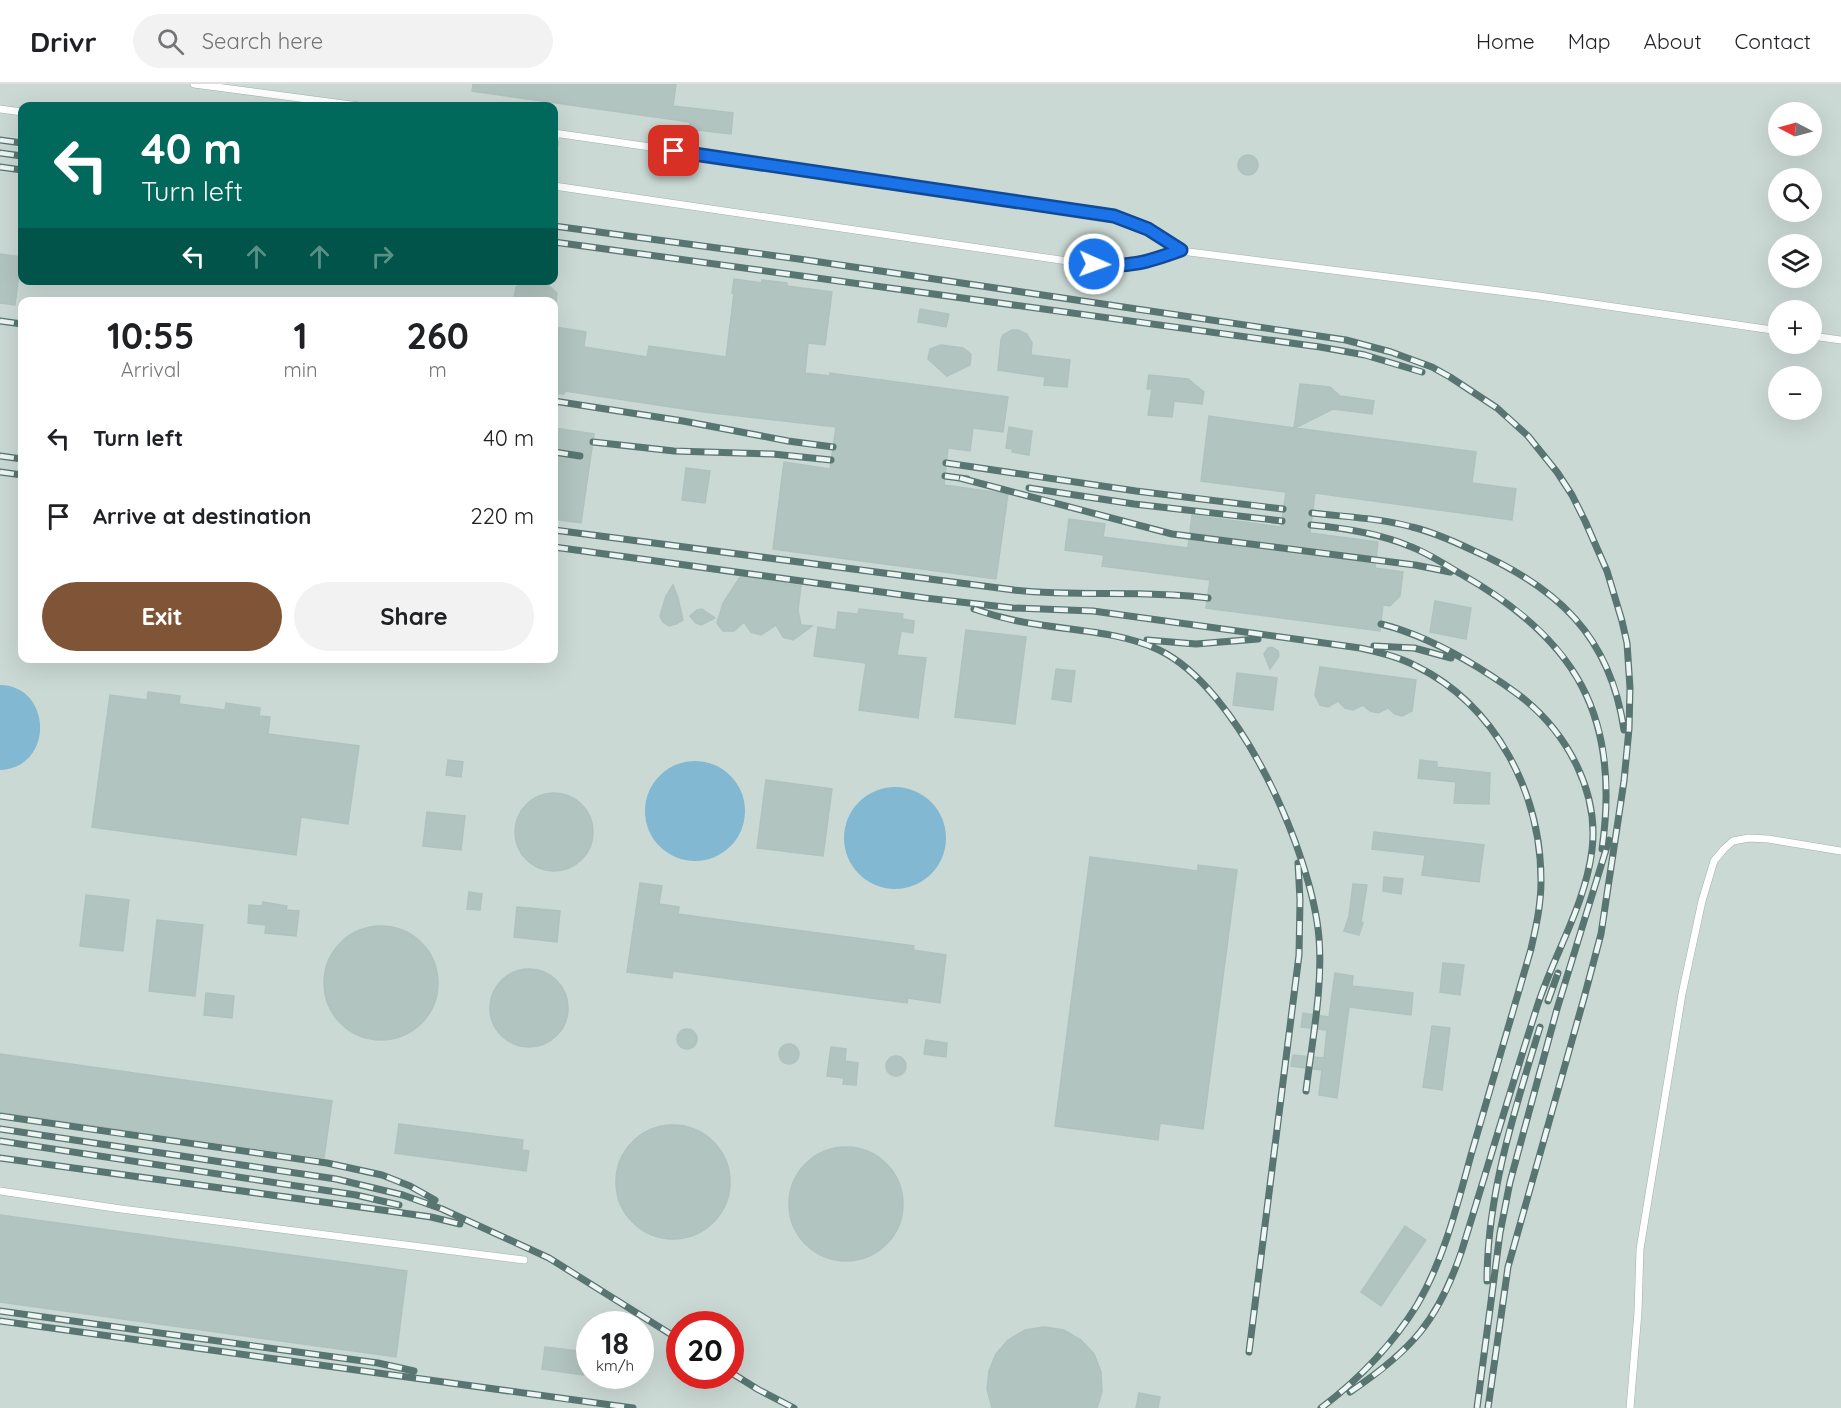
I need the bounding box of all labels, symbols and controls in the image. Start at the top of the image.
search box [133,14,553,68]
text: Drivr [30,24,97,59]
icon: search [154,25,187,58]
text: Search here [202,27,323,55]
text: Home [1476,28,1535,54]
text: Map [1568,28,1611,54]
text: About [1644,28,1702,54]
text: Contact [1735,28,1811,54]
north arrow [1768,102,1822,156]
map controls [1768,102,1822,420]
text: 40 m [141,122,242,175]
pin [648,125,699,176]
icon: left [42,126,120,204]
icon: arrive [657,134,690,167]
button: search [1768,168,1822,222]
text: Turn left [141,174,243,208]
position arrow [1062,232,1126,296]
button: layers [1768,234,1822,288]
icon: left [177,240,210,273]
icon: ahead [240,240,273,273]
icon: ahead [303,240,336,273]
icon: right [366,240,399,273]
button: + [1768,300,1822,354]
text: 10:55 [107,313,194,358]
text: 1 [293,313,307,358]
text: 260 [406,313,469,358]
text: Arrival [121,357,181,382]
text: min [283,357,317,382]
text: m [429,357,447,382]
button: − [1768,366,1822,420]
icon: left [42,422,75,455]
text: Turn left [93,424,183,452]
text: 40 m [483,424,534,452]
icon: arrive [42,500,75,533]
text: Arrive at destination [93,502,311,530]
text: 220 m [470,502,534,530]
button: Exit [42,582,282,651]
button: Share [294,582,534,651]
speed limit sign: 20 [666,1311,744,1389]
text: 18 [601,1324,629,1362]
text: km/h [596,1356,634,1375]

